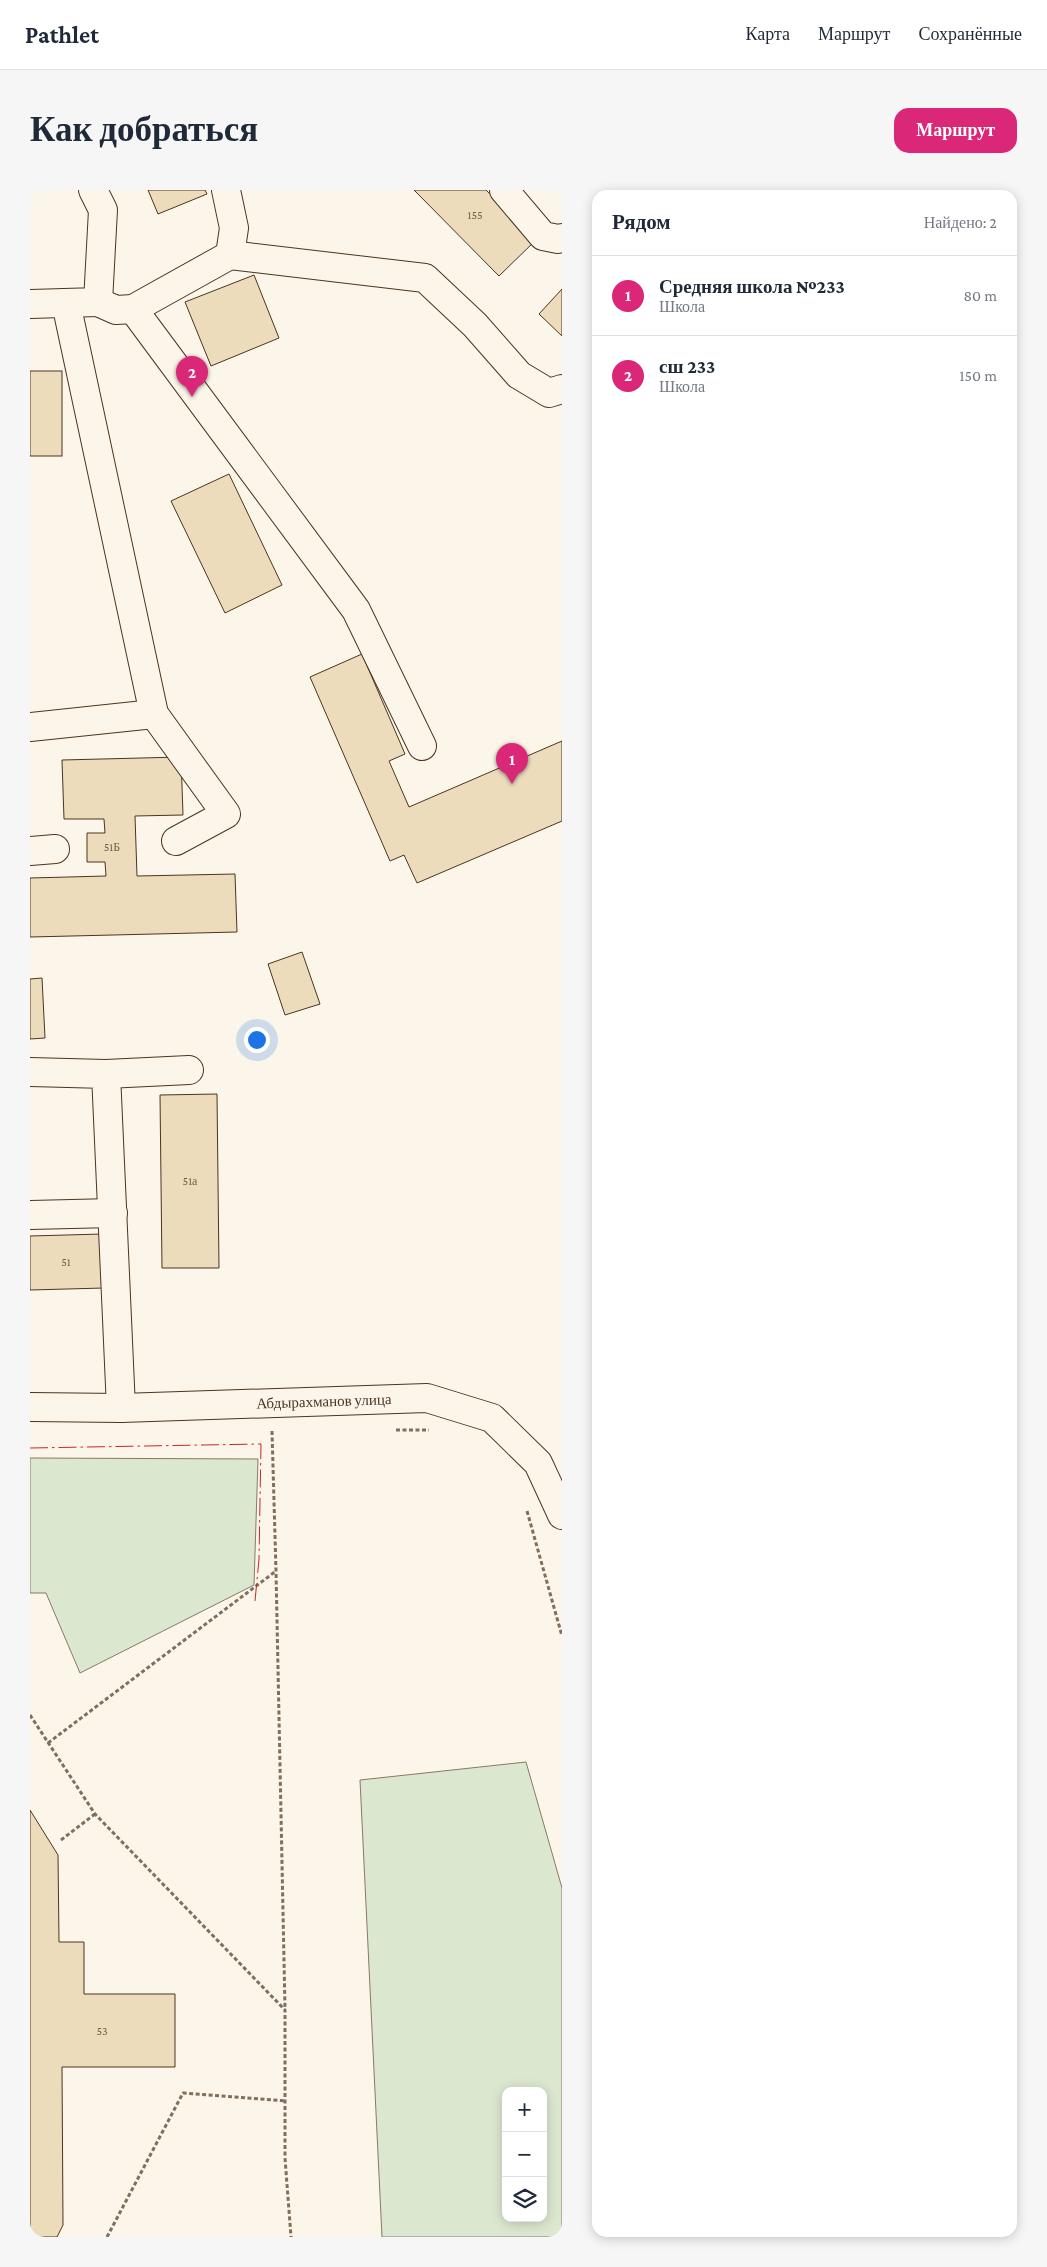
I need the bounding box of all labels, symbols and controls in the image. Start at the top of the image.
text: Pathlet [25,21,99,48]
text: Карта [745,24,790,44]
text: Маршрут [818,24,890,44]
text: Сохранённые [918,24,1022,44]
button: Маршрут [894,108,1017,153]
text: Как добраться [30,110,258,149]
house number: 155 [467,208,483,222]
text: Рядом [612,210,671,234]
text: Найдено: 2 [924,214,997,231]
text: Средняя школа №233 [659,276,845,297]
text: 1 [625,287,631,304]
text: 80 m [963,287,997,304]
text: Школа [659,298,705,315]
pin: 2 [176,356,208,397]
text: сш 233 [659,356,715,377]
text: 2 [624,367,632,384]
text: 150 m [959,367,997,384]
text: Школа [659,378,705,395]
pin: 1 [496,743,528,784]
house number: 51Б [104,840,120,854]
your location [244,1027,270,1053]
house number: 51а [183,1174,198,1188]
house number: 51 [61,1255,71,1269]
street label: Абдырахманов улица [256,1391,392,1412]
house number: 53 [96,2024,108,2038]
map controls [502,2087,547,2222]
button: + [502,2087,547,2132]
button: − [502,2132,547,2177]
button: layers [502,2177,547,2222]

